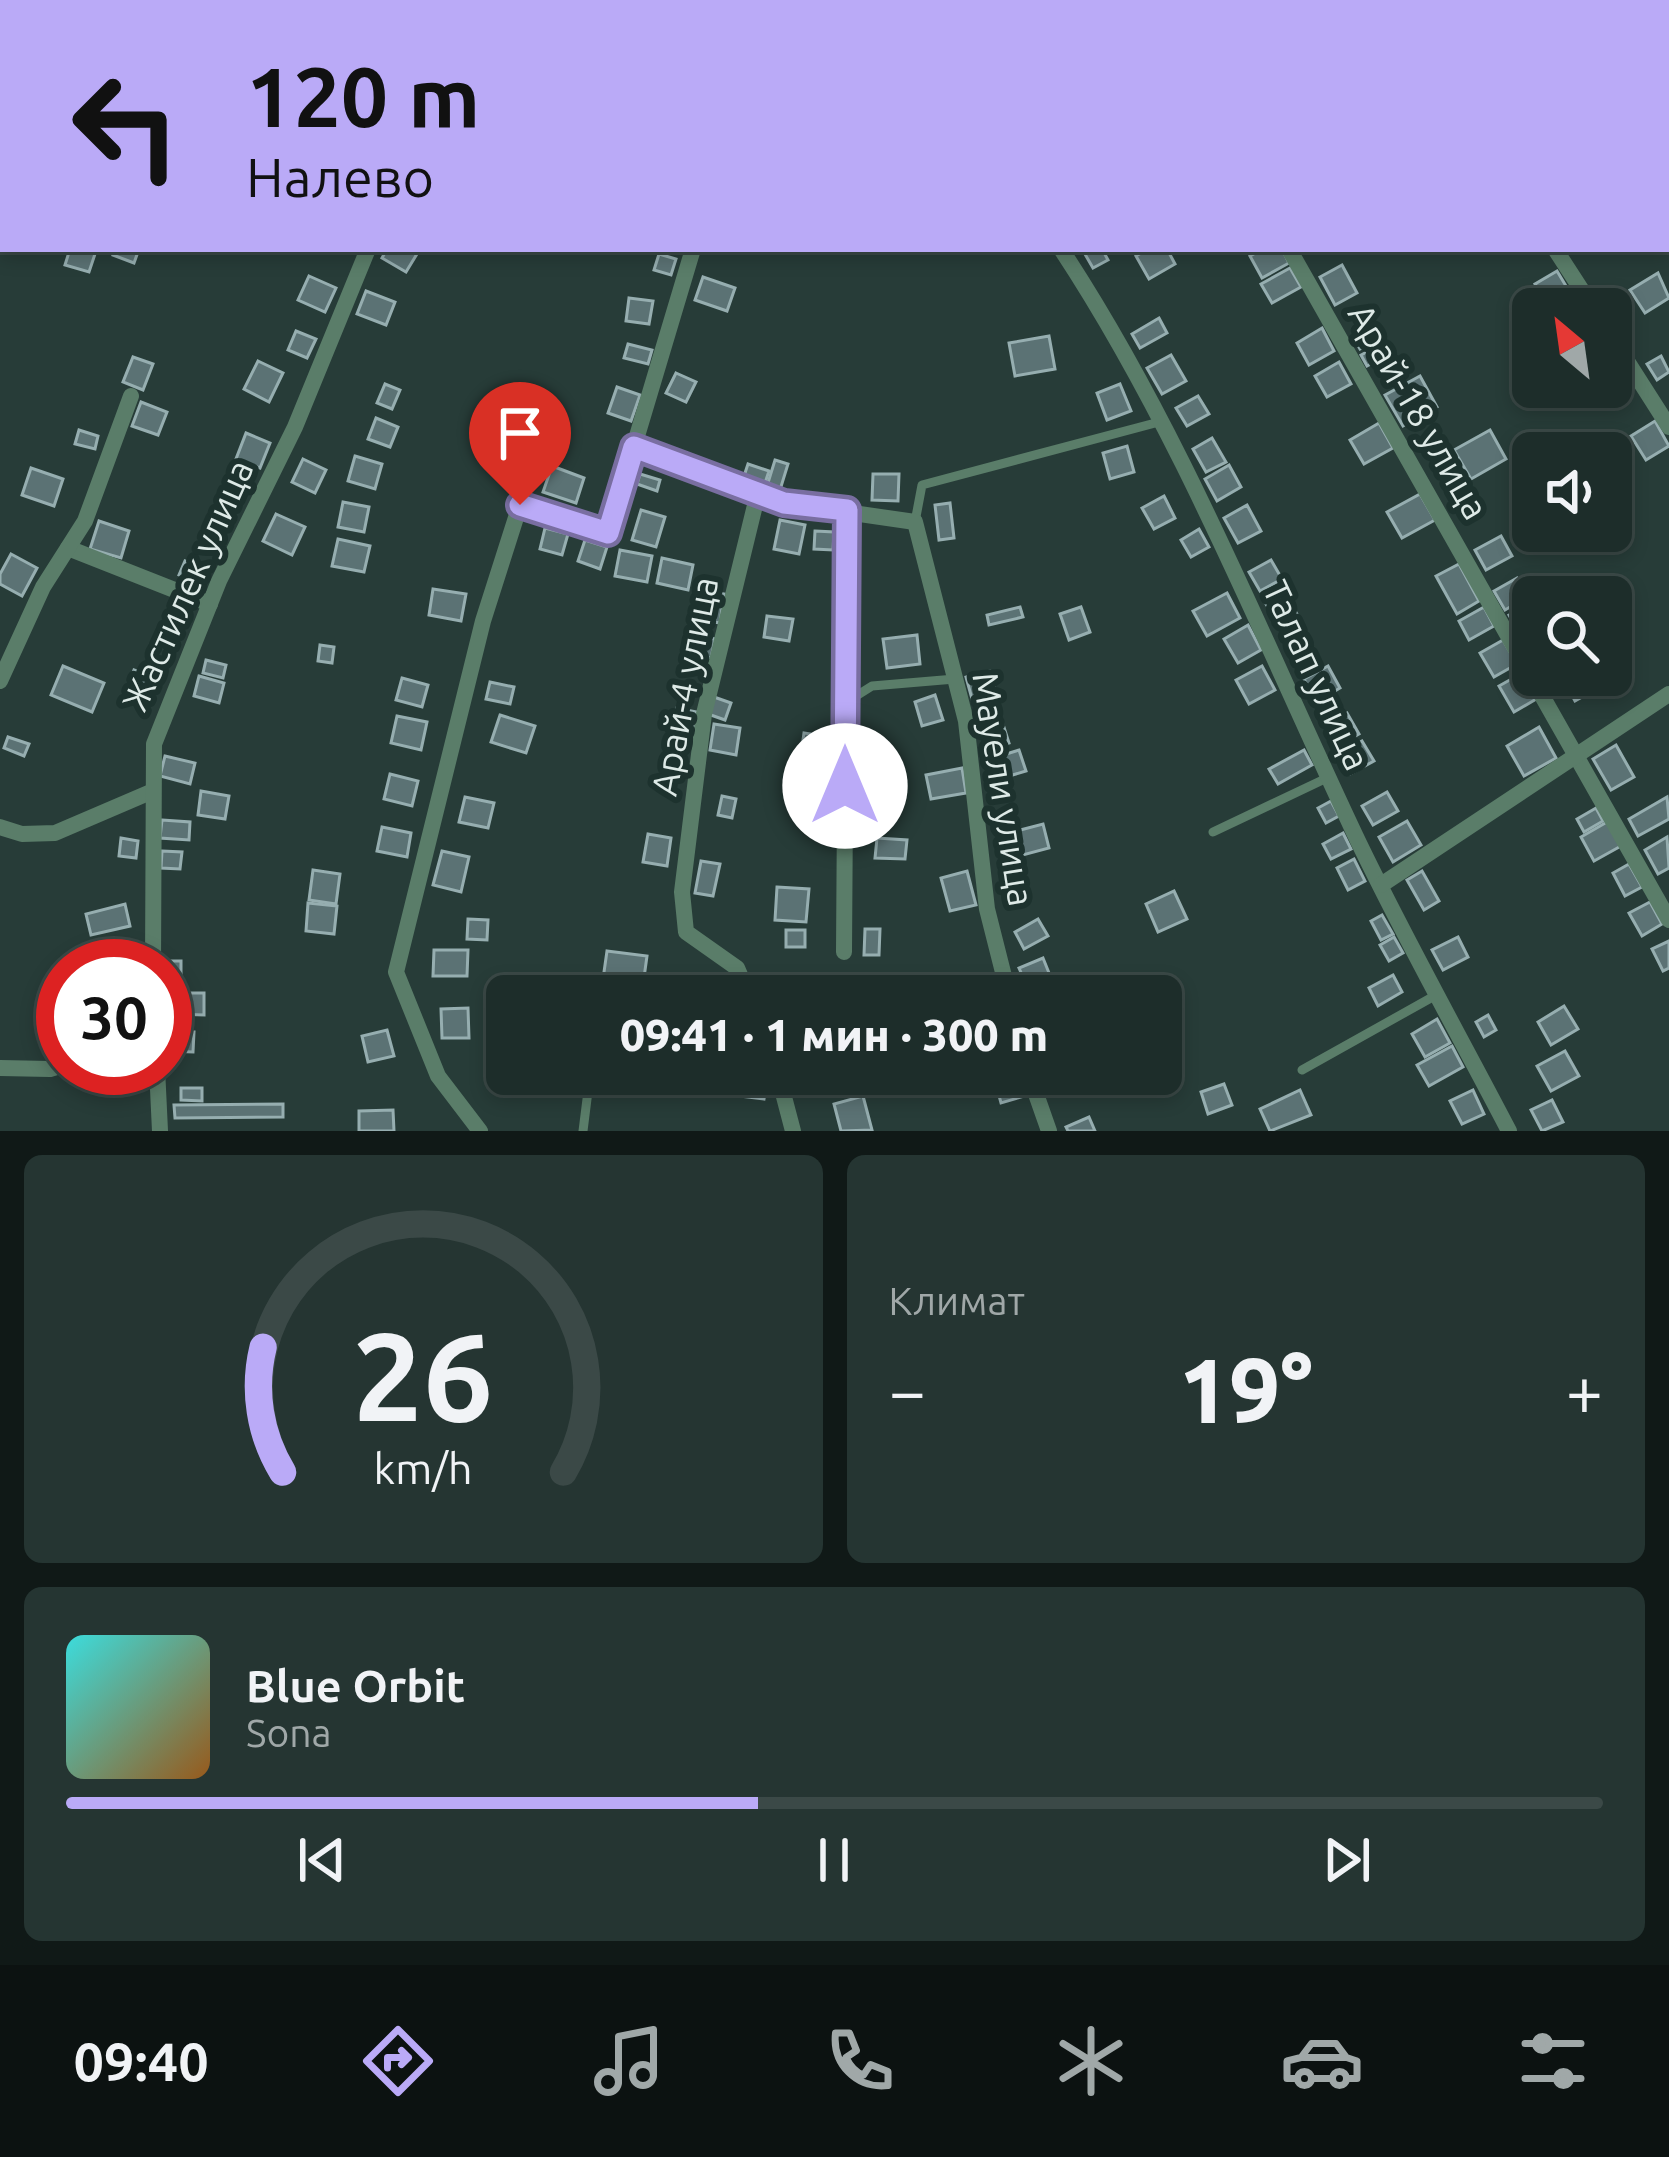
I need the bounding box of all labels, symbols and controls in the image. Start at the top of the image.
icon: left [48,48,204,204]
text: 120 m [246,49,480,143]
text: Налево [246,147,434,207]
north arrow [1512,288,1632,408]
map controls [1512,288,1632,696]
street label: Арай-18 улица [1341,296,1497,526]
pin [469,382,571,505]
icon: arrive [487,400,553,466]
button: sound [1512,432,1632,552]
street label: Жастилек улица [113,453,261,717]
street label: Арай-4 улица [643,573,725,799]
street label: Талап улица [1255,574,1379,776]
button: search [1512,576,1632,696]
street label: Мауели улица [965,669,1043,909]
position arrow [782,723,908,849]
speed limit sign: 30 [36,939,192,1095]
text: 09:41 · 1 мин · 300 m [620,1009,1048,1060]
text: Климат [889,1279,1025,1322]
text: 26 [353,1305,494,1445]
text: 19° [1179,1339,1313,1440]
text: − [889,1353,926,1427]
text: + [1566,1353,1603,1427]
text: km/h [374,1444,473,1492]
text: Blue Orbit [246,1660,465,1711]
text: Sona [246,1711,332,1754]
icon: previous [289,1827,355,1893]
icon: pause [801,1827,867,1893]
icon: next [1314,1827,1380,1893]
icon: directions [356,2019,440,2103]
icon: music [587,2019,671,2103]
icon: phone [818,2019,902,2103]
icon: climate [1049,2019,1133,2103]
icon: car [1280,2019,1364,2103]
icon: filters [1511,2019,1595,2103]
text: 09:40 [74,2031,209,2091]

